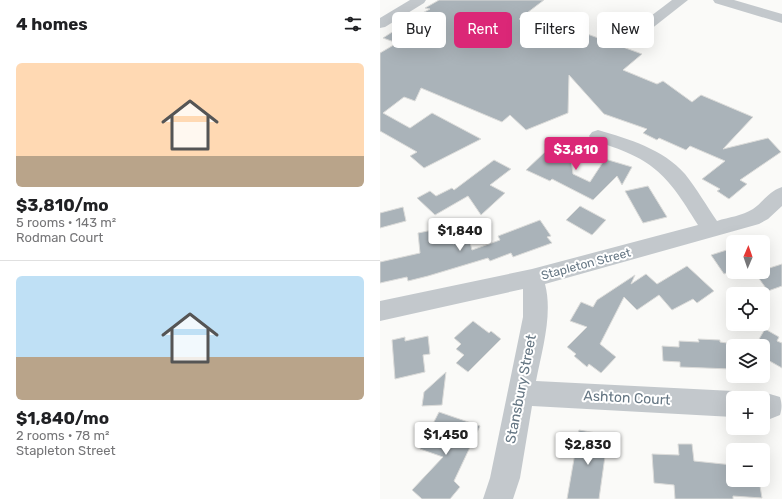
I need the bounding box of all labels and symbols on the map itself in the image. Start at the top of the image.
pin: $3,810 [543,137,609,171]
pin: $1,840 [427,218,493,252]
north arrow [726,235,770,279]
street label: Stapleton Street [540,245,633,283]
street label: Stansbury Street [502,332,540,445]
street label: Ashton Court [583,387,671,409]
pin: $1,450 [413,422,479,456]
pin: $2,830 [555,432,621,466]

